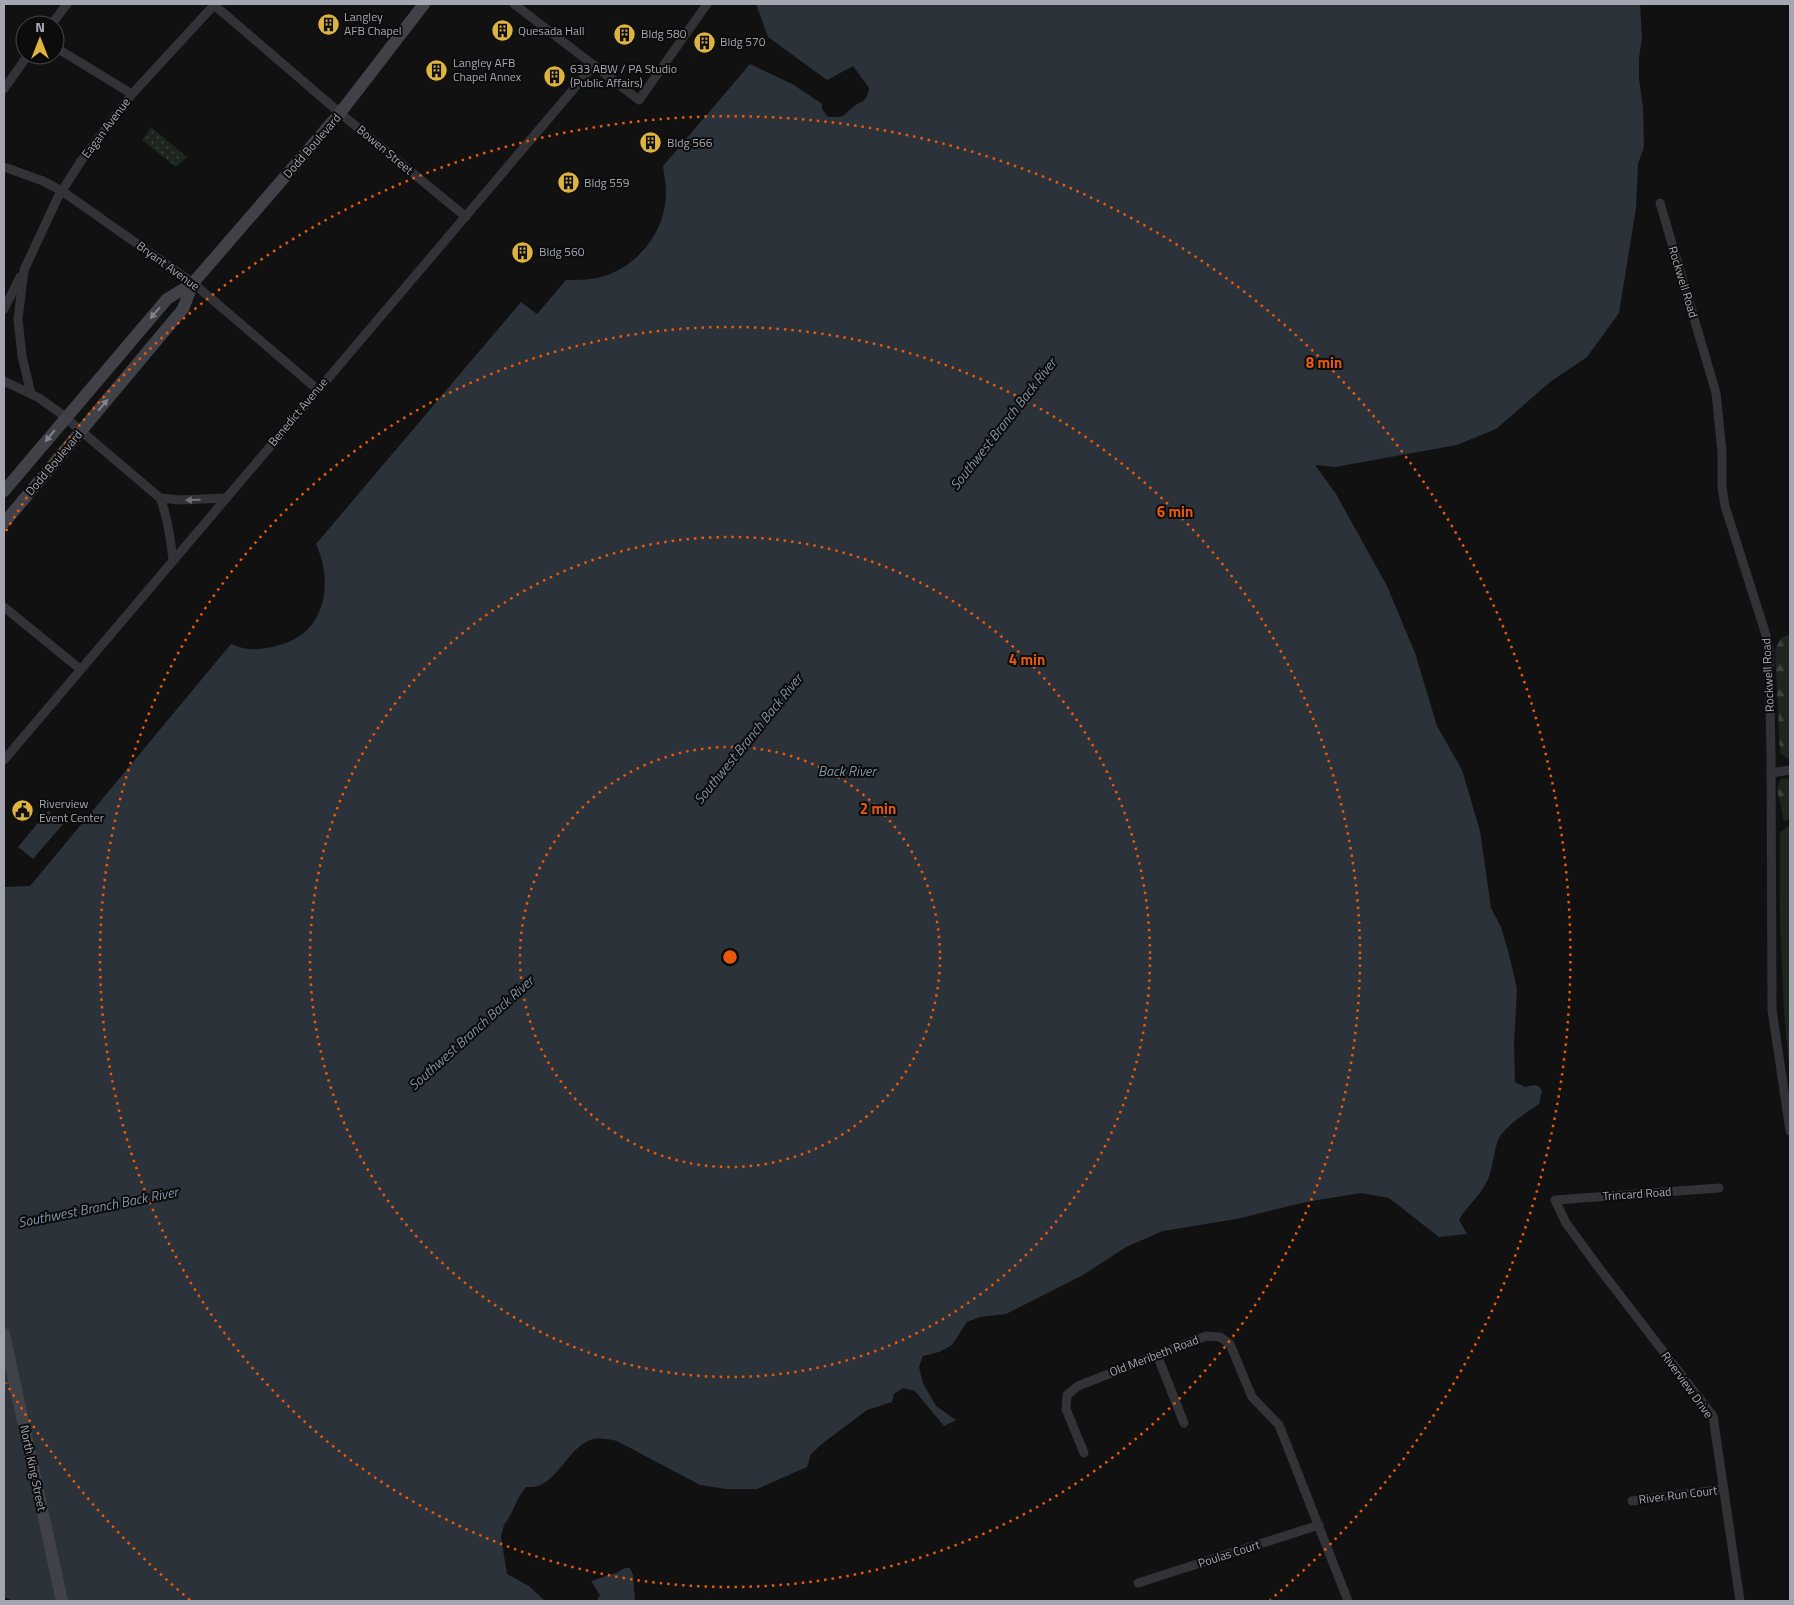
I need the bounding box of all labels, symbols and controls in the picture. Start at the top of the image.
place label: Langley AFB Chapel [344,7,402,40]
building icon: Langley AFB Chapel [316,12,340,36]
north arrow [15,15,65,65]
text: N [35,16,45,37]
building icon: Quesada Hall [490,19,514,43]
place label: Quesada Hall [518,21,585,40]
building icon: Bldg 580 [613,22,637,46]
place label: Bldg 580 [641,24,687,43]
building icon: Bldg 570 [692,30,716,54]
place label: Bldg 570 [720,32,766,51]
place label: Langley AFB Chapel Annex [453,53,522,86]
building icon: Langley AFB Chapel Annex [425,58,449,82]
place label: 633 ABW / PA Studio (Public Affairs) [570,59,677,92]
building icon: 633 ABW / PA Studio (Public Affairs) [542,64,566,88]
street label: Eagan Avenue [77,93,135,162]
street label: Dodd Boulevard [278,109,345,182]
street label: Bowen Street [353,120,418,180]
building icon: Bldg 566 [639,131,663,155]
place label: Bldg 566 [667,133,713,152]
building icon: Bldg 559 [556,171,580,195]
place label: Bldg 559 [584,173,630,192]
street label: Bryant Avenue [133,236,204,295]
building icon: Bldg 560 [511,240,535,264]
place label: Bldg 560 [539,242,585,261]
street label: Rockwell Road [1664,244,1703,320]
one-way arrow [149,306,161,318]
text: 8 min [1306,351,1342,374]
water label: Southwest Branch Back River [944,352,1062,494]
street label: Benedict Avenue [263,373,332,450]
one-way arrow [97,400,109,412]
street label: Dodd Boulevard [21,426,87,500]
one-way arrow [44,430,55,443]
one-way arrow [185,496,201,504]
text: 6 min [1157,500,1193,523]
street label: Rockwell Road [1756,638,1779,712]
text: 4 min [1009,648,1045,671]
water label: Southwest Branch Back River [688,668,808,808]
water label: Back River [818,760,878,781]
place label: Riverview Event Center [39,794,104,827]
text: 2 min [860,797,896,820]
public building icon: Riverview Event Center [11,799,35,823]
centre of rings [721,948,739,966]
water label: Southwest Branch Back River [403,969,539,1095]
water label: Southwest Branch Back River [16,1180,181,1232]
street label: Trincard Road [1602,1182,1672,1205]
street label: Old Meribeth Road [1106,1330,1201,1381]
street label: Riverview Drive [1657,1347,1718,1422]
street label: North King Street [15,1423,52,1513]
street label: River Run Court [1638,1480,1719,1509]
street label: Poulas Court [1195,1534,1263,1572]

